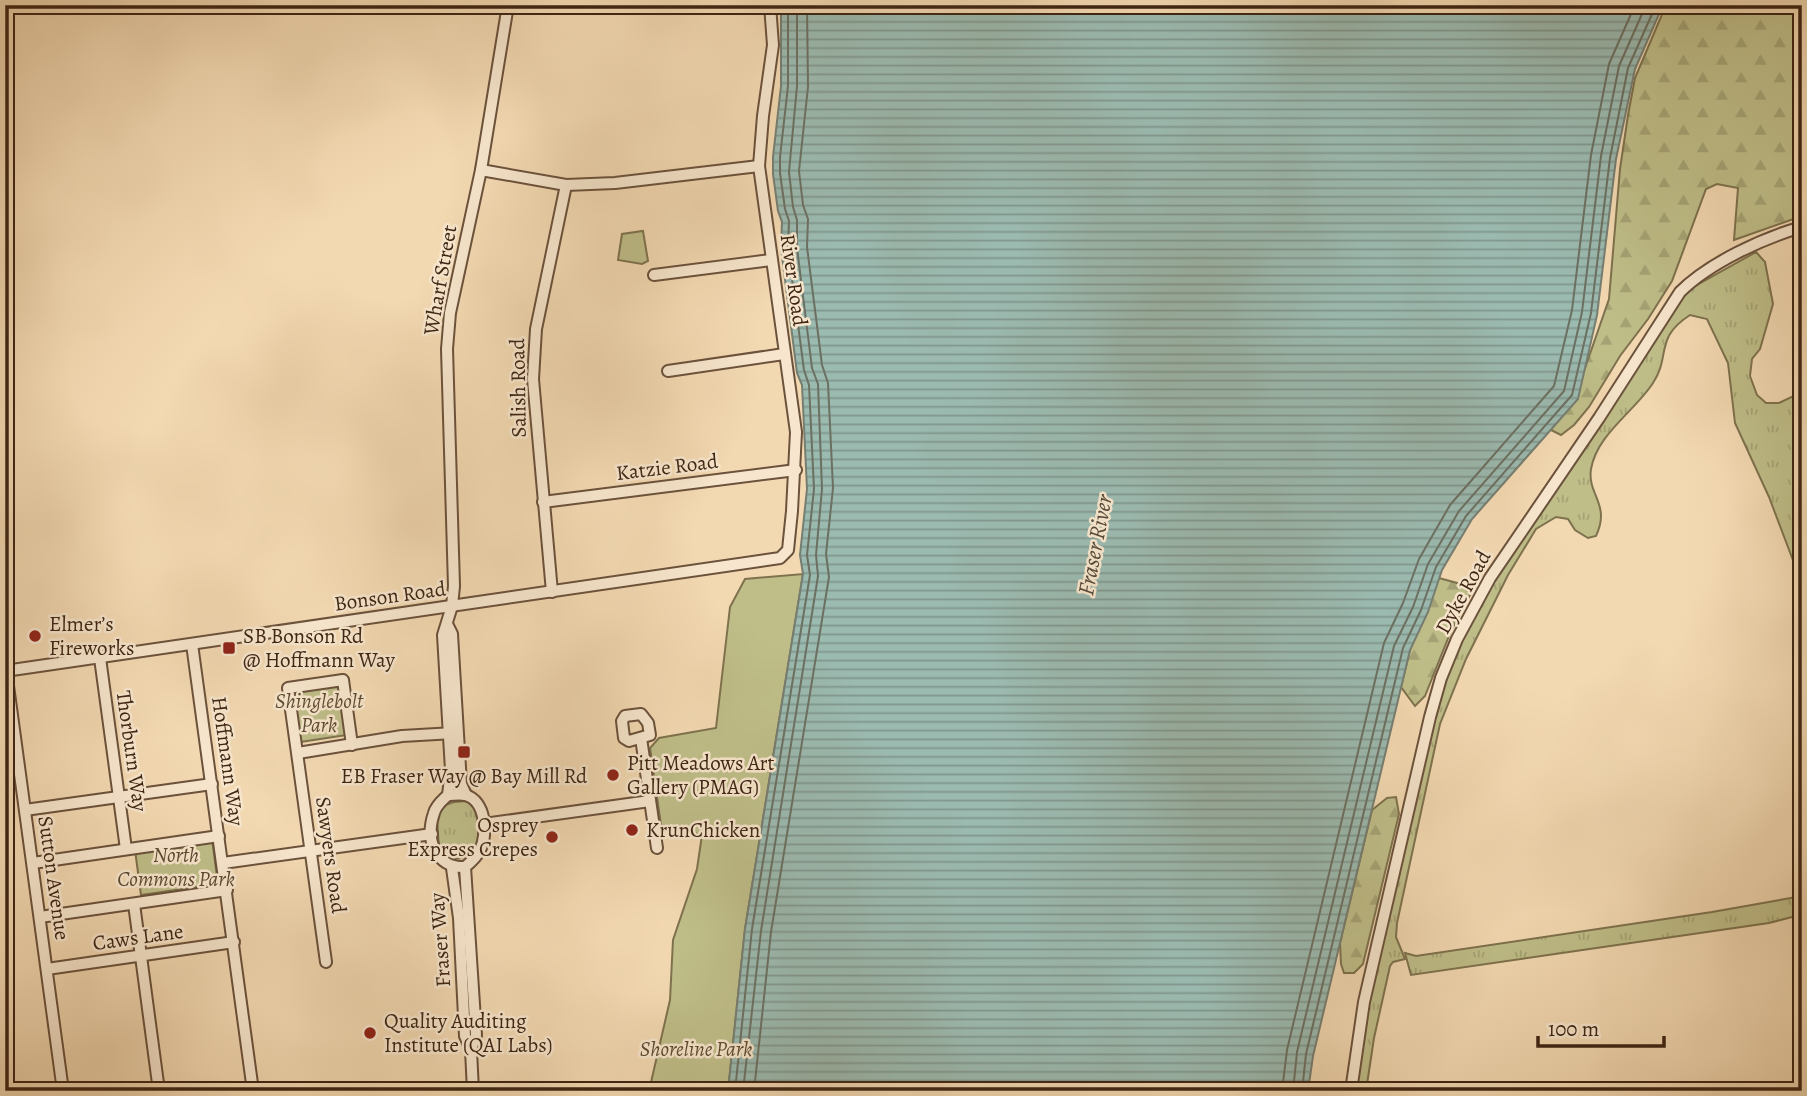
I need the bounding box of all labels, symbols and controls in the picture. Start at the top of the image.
street label: Wharf Street [416,223,463,338]
street label: River Road [774,232,814,329]
street label: Salish Road [503,338,533,438]
street label: Katzie Road [614,447,720,487]
water label: Fraser River [1070,491,1120,598]
street label: Dyke Road [1429,545,1498,639]
street label: Bonson Road [332,574,448,618]
place label: Elmer’s Fireworks [49,610,134,662]
place label: SB Bonson Rd @ Hoffmann Way [243,622,395,674]
marker: Elmer’s Fireworks [27,628,43,644]
marker: SB Bonson Rd @ Hoffmann Way [221,640,237,656]
park label: Shinglebolt Park [275,687,364,739]
street label: Thorburn Way [110,689,154,814]
street label: Hoffmann Way [205,695,251,828]
marker: EB Fraser Way @ Bay Mill Rd [456,744,472,760]
place label: Pitt Meadows Art Gallery (PMAG) [627,749,775,801]
place label: EB Fraser Way @ Bay Mill Rd [341,762,588,790]
marker: Pitt Meadows Art Gallery (PMAG) [605,767,621,783]
street label: Sawyers Road [309,795,353,916]
place label: Osprey Express Crepes [407,811,539,863]
street label: Sutton Avenue [31,814,77,942]
place label: KrunChicken [646,816,760,844]
marker: KrunChicken [624,822,640,838]
marker: Osprey Express Crepes [544,829,560,845]
park label: North Commons Park [117,841,235,893]
street label: Fraser Way [423,891,457,988]
street label: Caws Lane [91,917,185,957]
scale bar [1538,1005,1664,1049]
place label: Quality Auditing Institute (QAI Labs) [384,1007,552,1059]
text: 100 m [1548,1015,1599,1043]
marker: Quality Auditing Institute (QAI Labs) [362,1025,378,1041]
park label: Shoreline Park [640,1035,752,1063]

